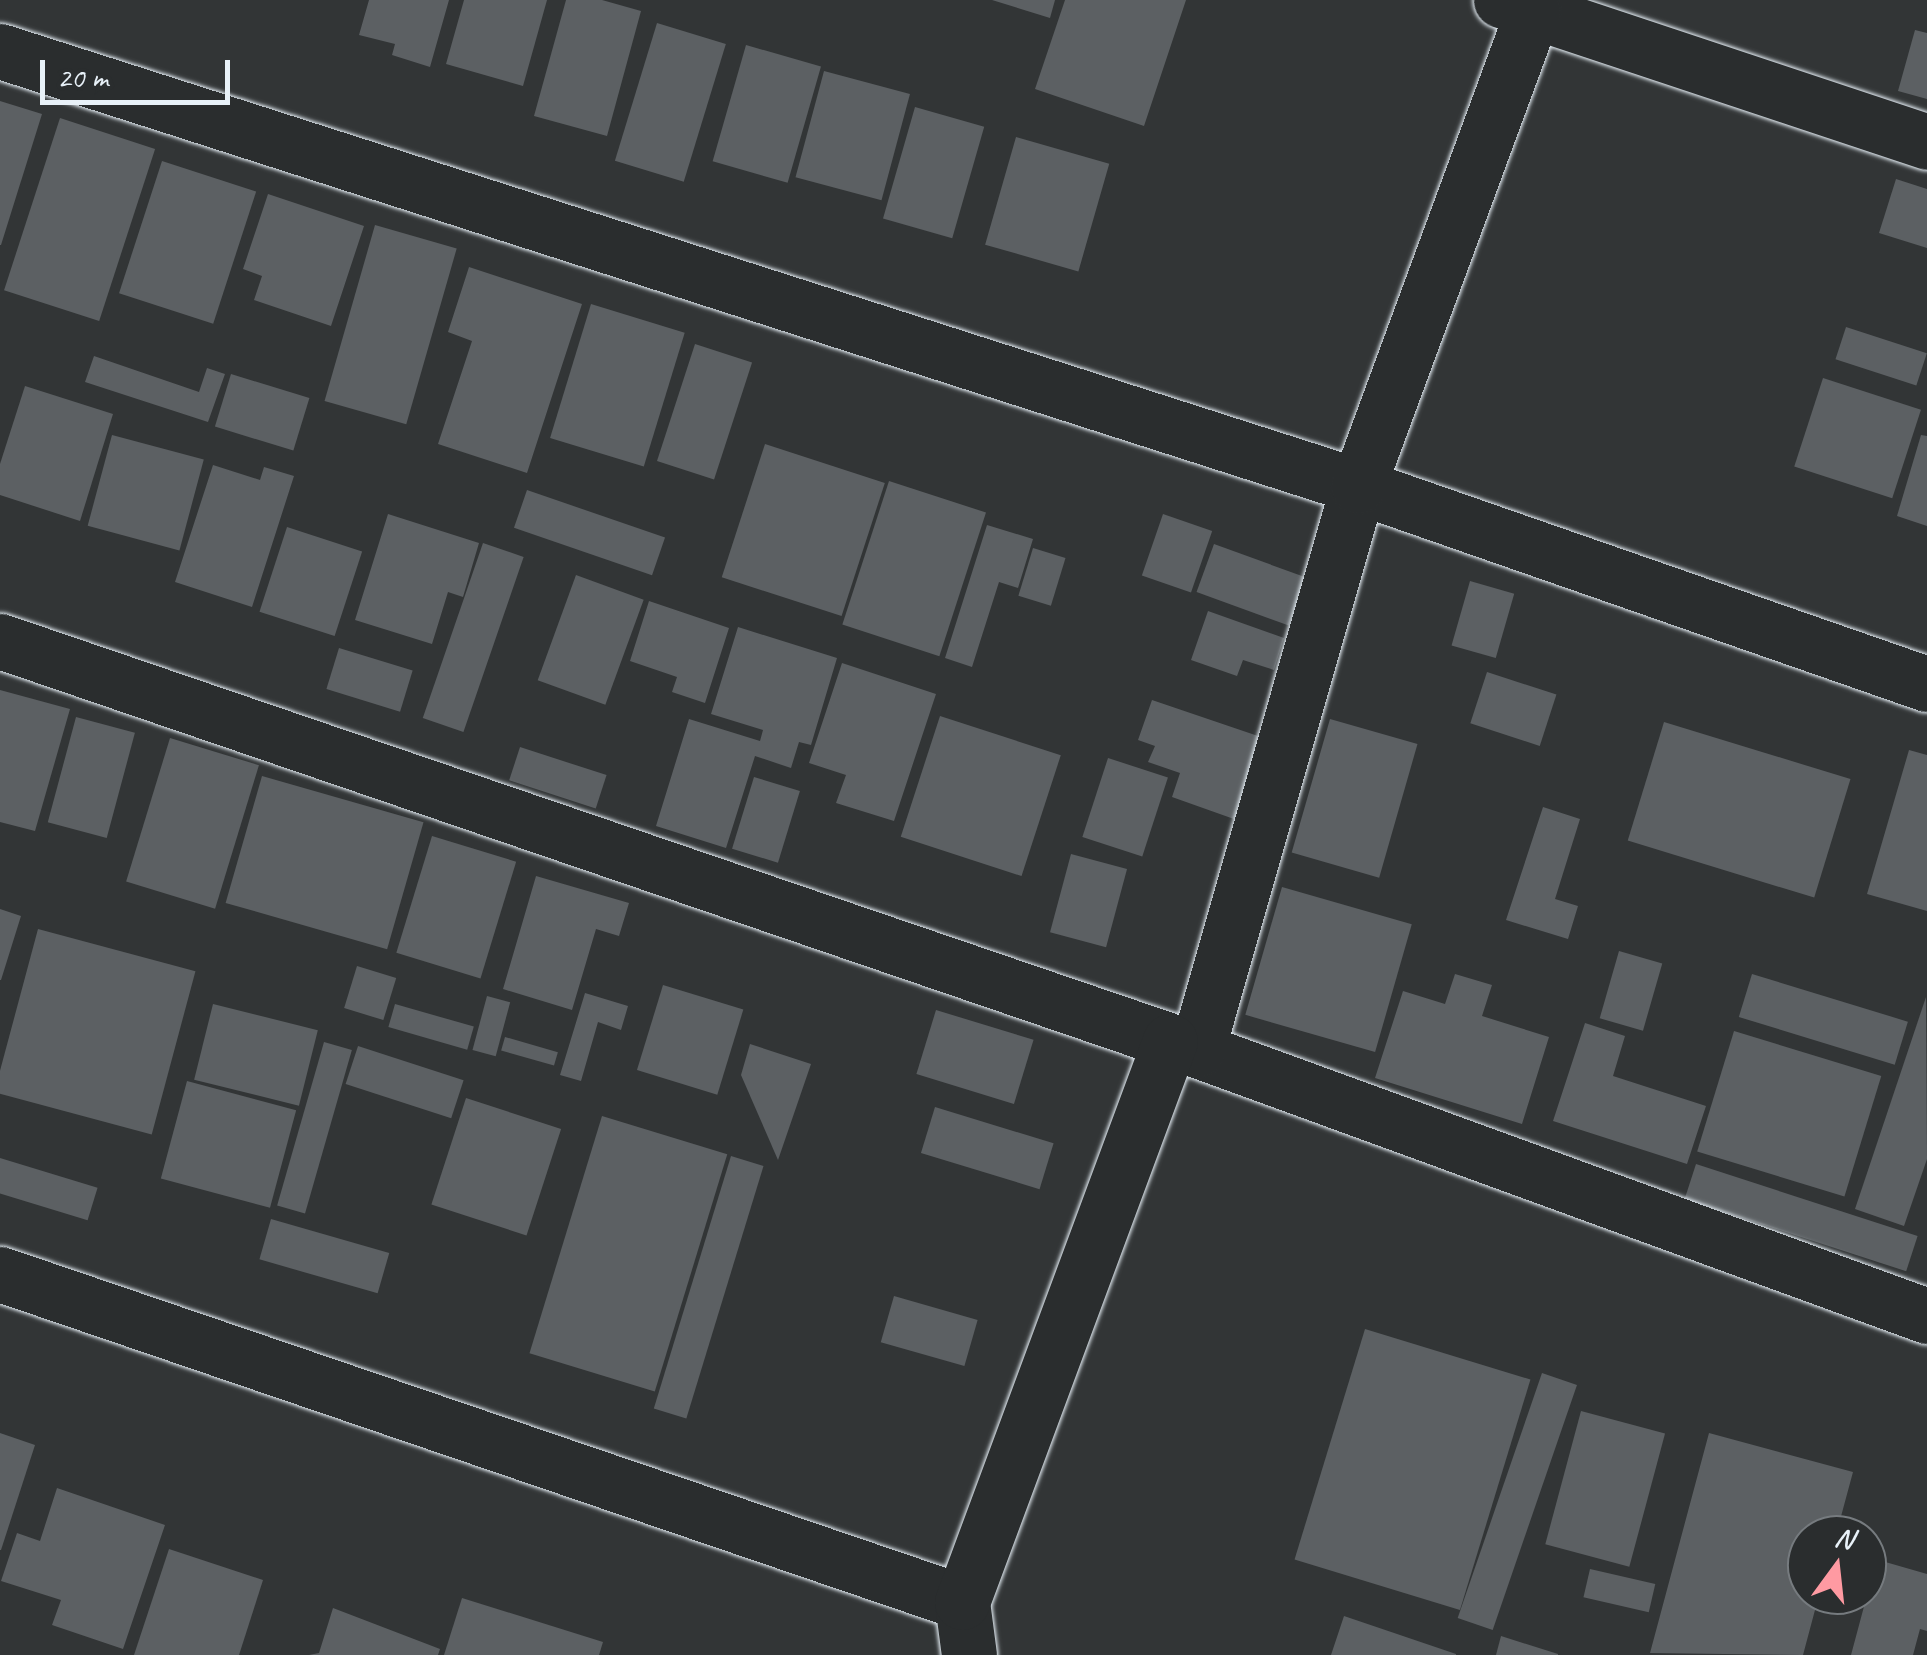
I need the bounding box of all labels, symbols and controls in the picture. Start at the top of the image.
scale bar [45,40,235,102]
text: 20 m [57,58,108,96]
north arrow [1787,1515,1887,1615]
text: N [1831,1518,1857,1557]

